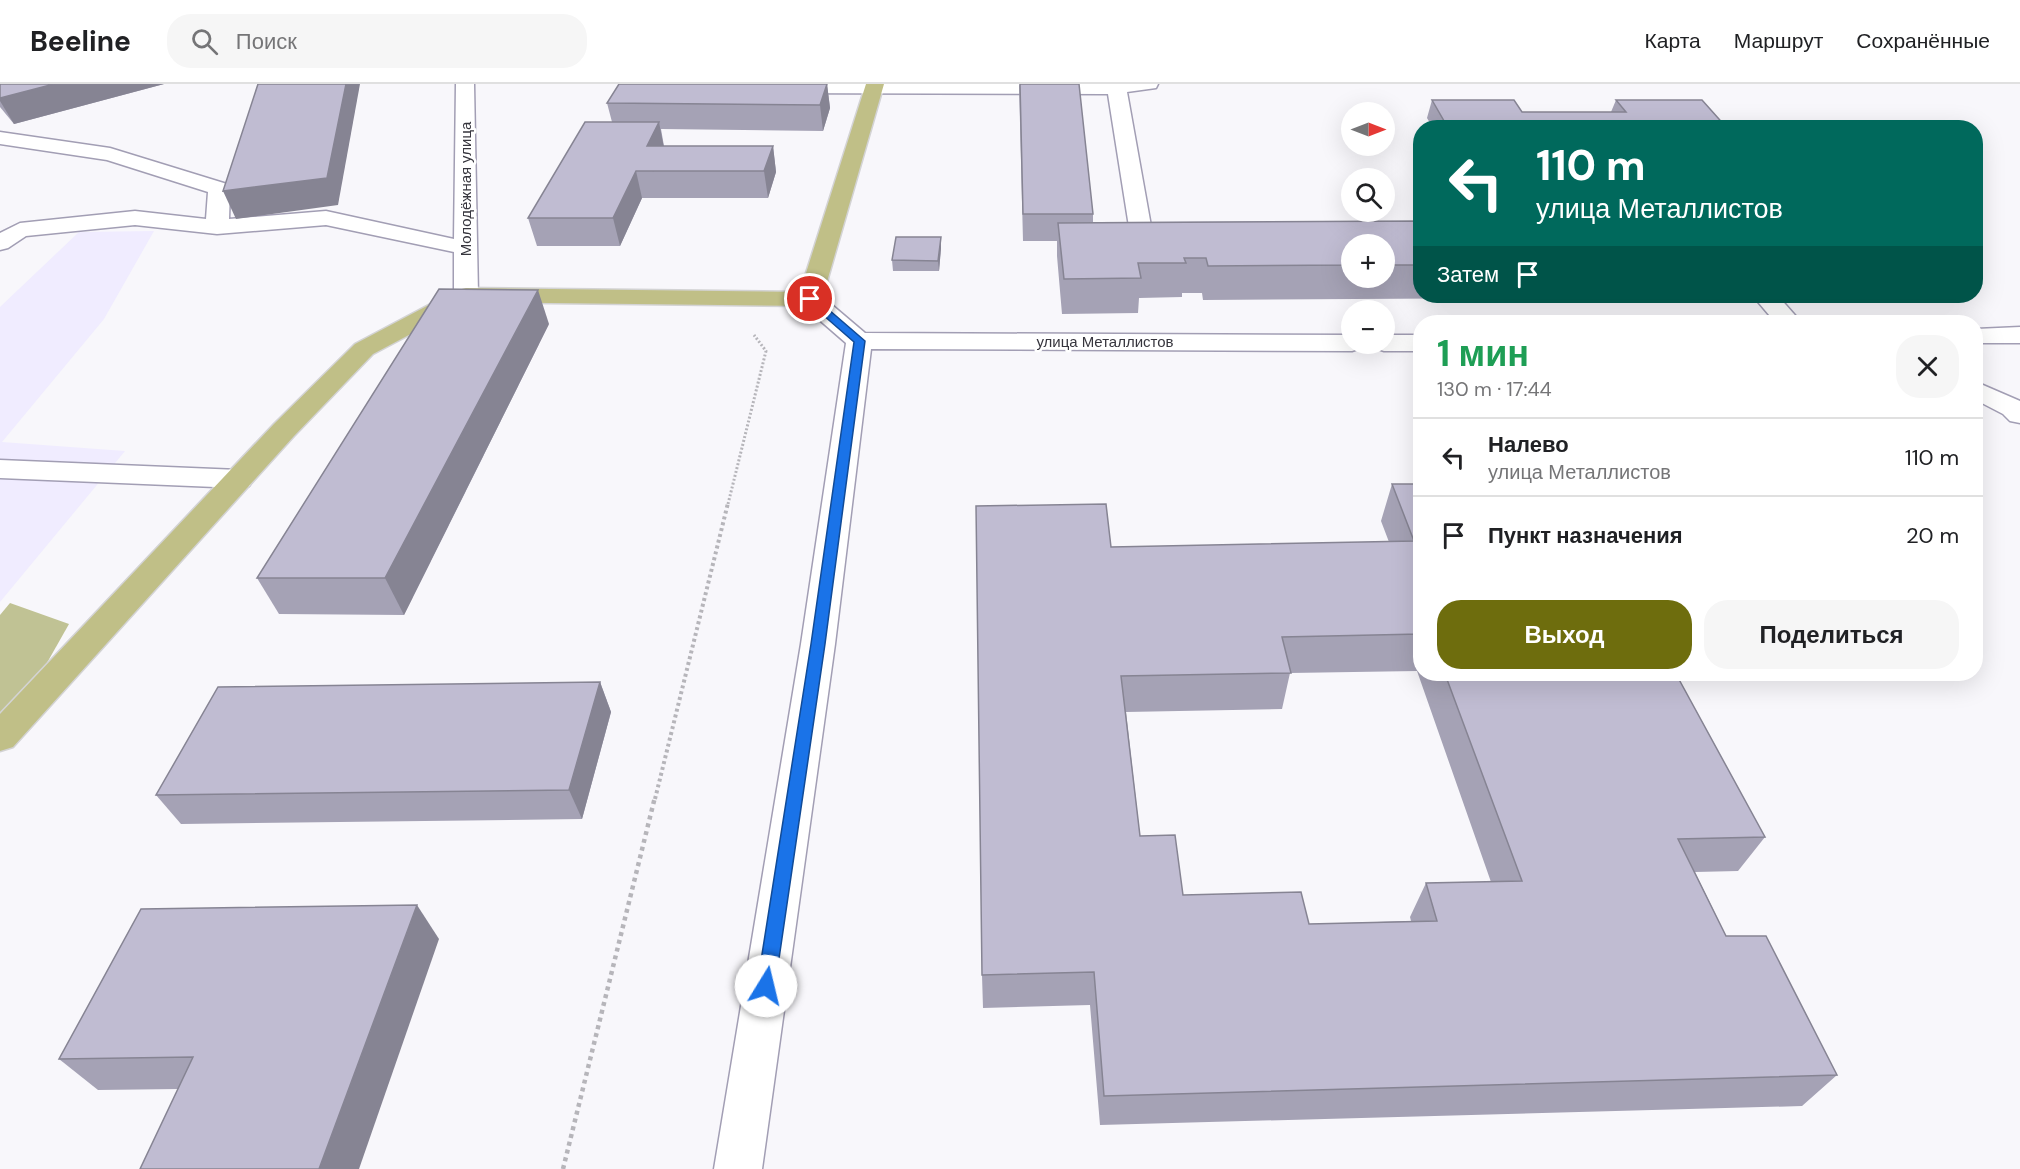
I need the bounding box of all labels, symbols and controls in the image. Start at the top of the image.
search box [167,14,587,68]
text: Beeline [30,23,131,60]
icon: search [188,25,221,58]
text: Поиск [236,27,297,56]
text: Карта [1645,27,1701,55]
text: Маршрут [1734,27,1823,55]
text: Сохранённые [1856,27,1990,55]
north arrow [1341,102,1395,156]
map controls [1341,102,1395,354]
street label: Молодёжная улица [456,121,476,256]
text: 110 m [1536,138,1646,193]
icon: left [1437,144,1515,222]
button: search [1341,168,1395,222]
text: улица Металлистов [1536,191,1783,226]
button: + [1341,234,1395,288]
icon: arrive [1511,258,1544,291]
text: Затем [1437,260,1499,289]
pin [784,273,835,324]
icon: arrive [793,282,826,315]
button: − [1341,300,1395,354]
text: 1 мин [1437,330,1529,377]
street label: улица Металлистов [1036,332,1174,352]
button: close [1896,335,1959,398]
text: 130 m · 17:44 [1437,376,1552,402]
text: Налево [1488,430,1569,459]
icon: left [1437,441,1470,474]
text: 110 m [1905,443,1959,472]
text: улица Металлистов [1488,459,1671,485]
icon: arrive [1437,519,1470,552]
text: Пункт назначения [1488,521,1683,550]
text: 20 m [1906,521,1959,550]
button: Выход [1437,600,1692,669]
button: Поделиться [1704,600,1959,669]
position arrow [734,954,798,1018]

